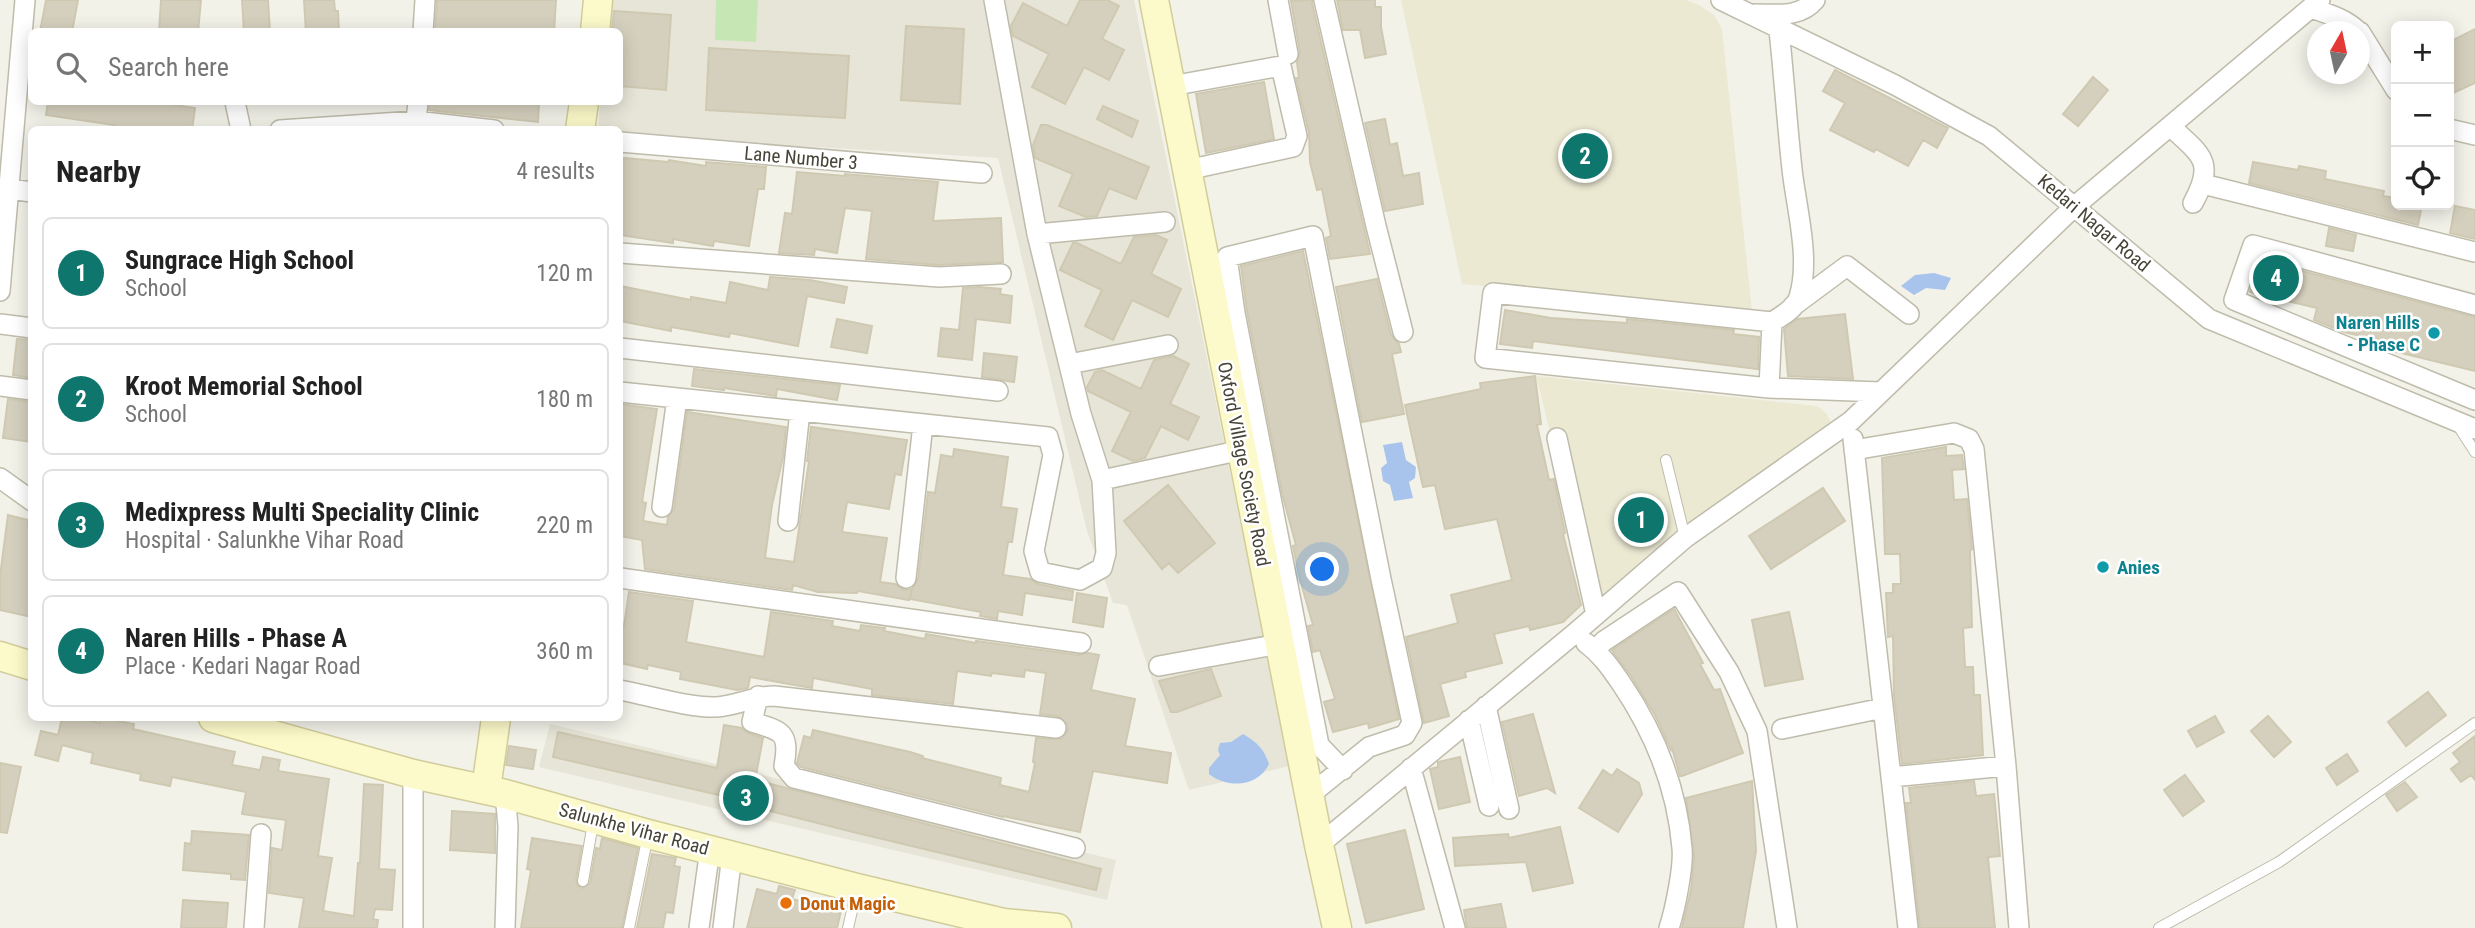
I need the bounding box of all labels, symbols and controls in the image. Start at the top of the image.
north arrow [2307,21,2370,84]
map controls [2391,21,2454,210]
button: + [2391,21,2454,84]
search box [28,28,623,105]
icon: search [52,48,90,86]
text: Search here [108,52,229,82]
button: − [2391,84,2454,147]
pin: 2 [1562,130,1608,182]
street label: Lane Number 3 [743,142,859,174]
button: locate [2391,147,2454,210]
text: Nearby [56,154,141,189]
text: 4 results [517,158,595,185]
street label: Kedari Nagar Road [2033,169,2155,277]
text: Sungrace High School [125,245,354,275]
pin: 4 [2253,252,2299,304]
text: 1 [75,260,87,287]
text: 120 m [536,260,593,287]
text: School [125,275,187,302]
place label: Naren Hills - Phase C [2336,311,2420,356]
marker: Naren Hills - Phase C [2426,325,2442,341]
street label: Oxford Village Society Road [1213,360,1275,568]
text: Kroot Memorial School [125,371,363,401]
text: 2 [75,386,87,413]
text: 180 m [536,386,593,413]
text: School [125,401,187,428]
pin: 1 [1618,494,1664,546]
text: Medixpress Multi Speciality Clinic [125,497,479,527]
text: 3 [75,512,87,539]
text: 220 m [536,512,593,539]
text: Hospital · Salunkhe Vihar Road [125,527,404,554]
your location [1305,552,1339,586]
place label: Anies [2117,556,2160,579]
marker: Anies [2095,559,2111,575]
text: Naren Hills - Phase A [125,623,347,653]
text: 4 [75,638,87,665]
text: 360 m [536,638,593,665]
text: Place · Kedari Nagar Road [125,653,361,680]
pin: 3 [723,772,769,824]
street label: Salunkhe Vihar Road [557,798,711,860]
place label: Donut Magic [800,892,896,915]
marker: Donut Magic [778,895,794,911]

